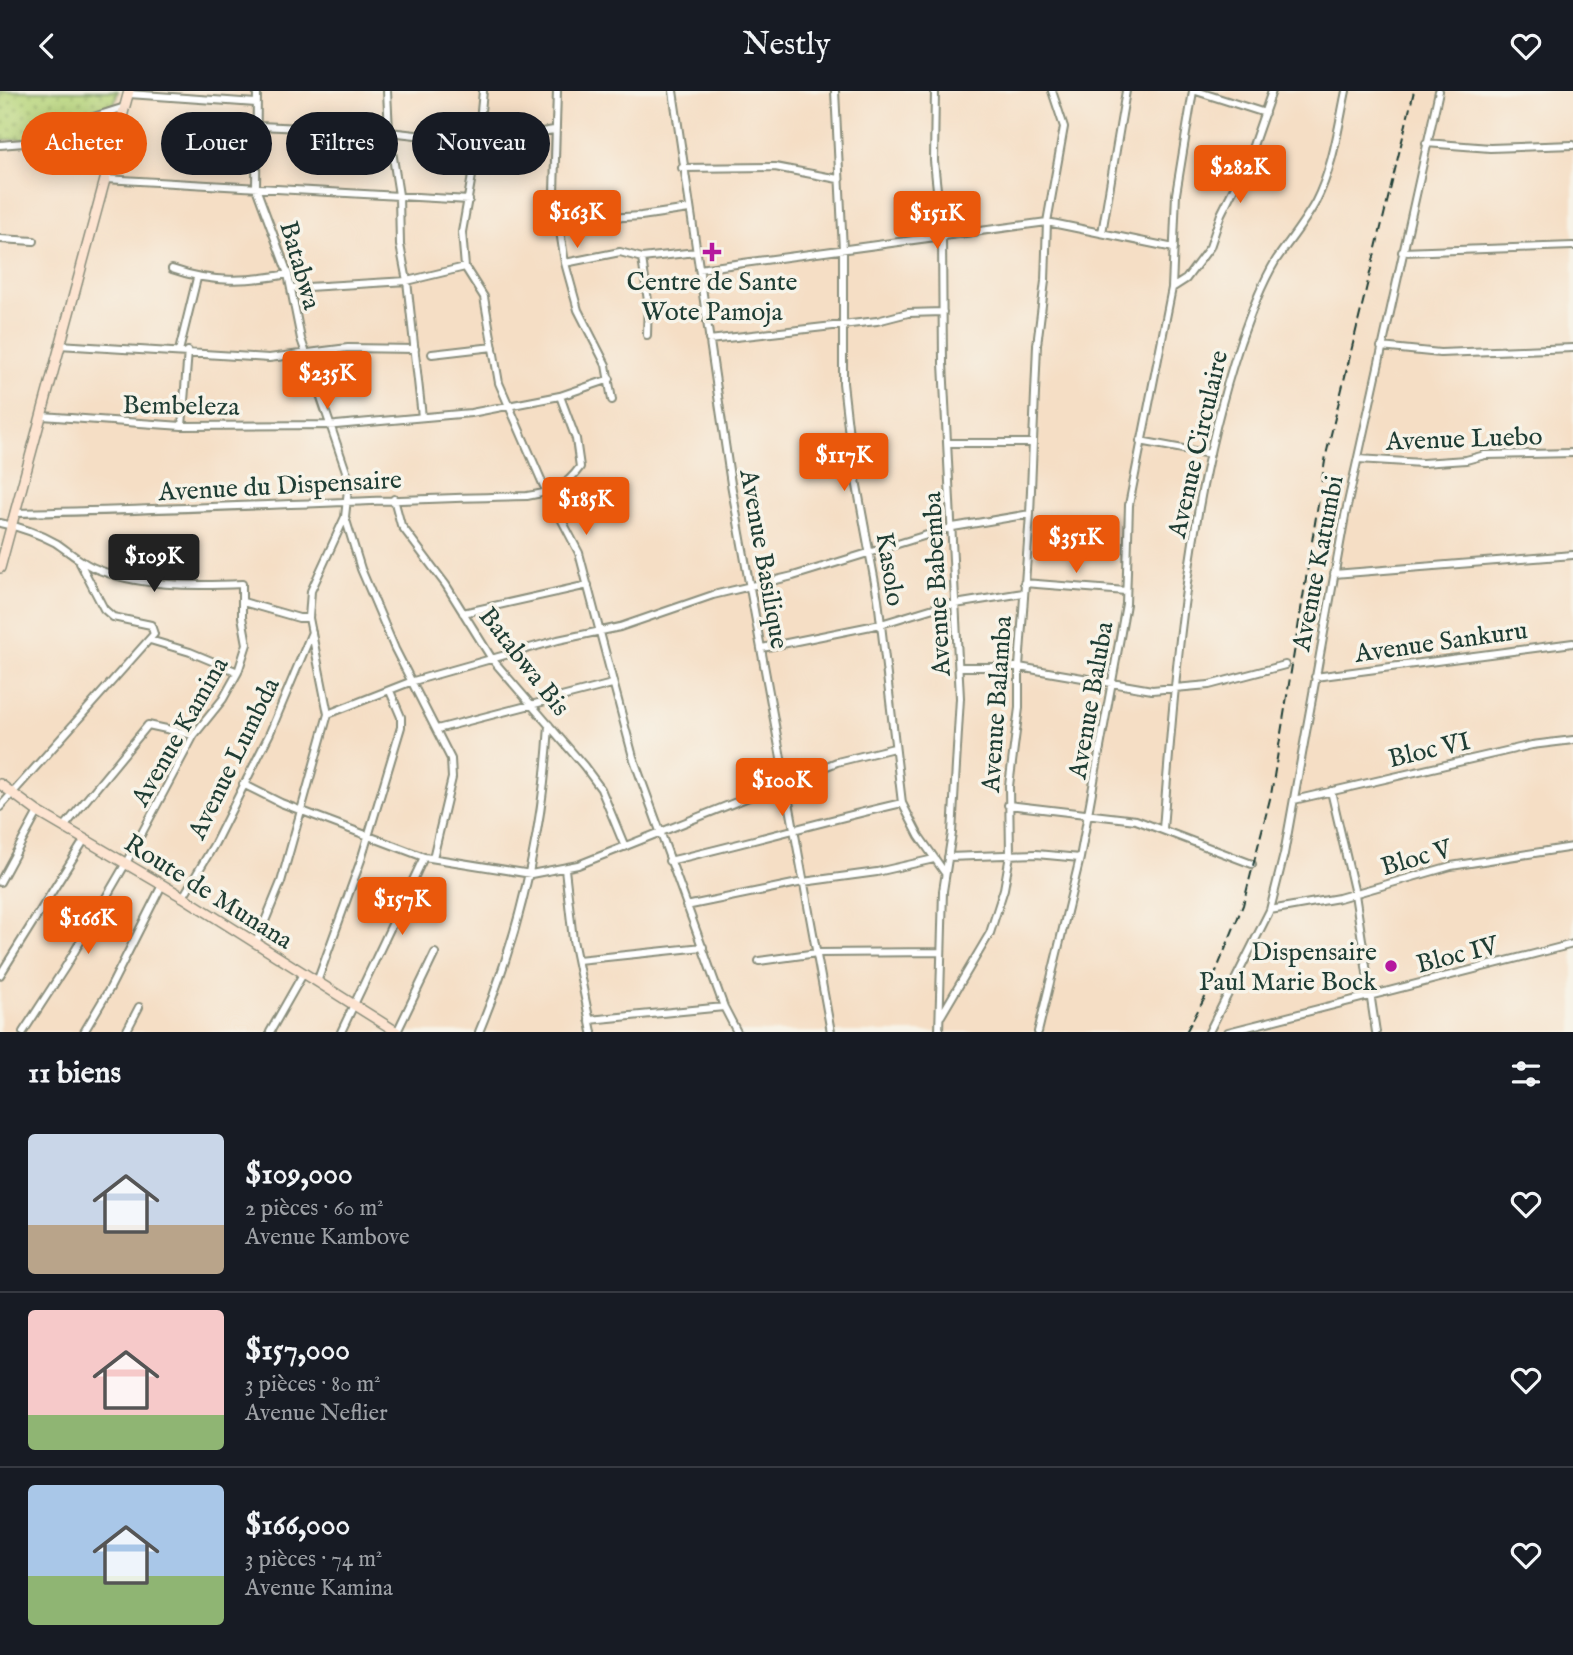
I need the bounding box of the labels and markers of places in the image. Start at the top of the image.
pin: $282K [1191,145,1289,205]
pin: $163K [528,191,626,250]
pin: $151K [888,191,986,251]
marker: Centre de Sante Wote Pamoja [702,242,722,262]
place label: Centre de Sante Wote Pamoja [626,266,798,329]
pin: $235K [278,351,376,411]
pin: $117K [795,433,893,493]
pin: $185K [537,477,635,537]
pin: $351K [1027,515,1125,575]
pin: $109K [105,535,203,594]
pin: $100K [733,759,831,818]
pin: $157K [353,877,451,937]
pin: $166K [39,897,137,956]
place label: Dispensaire Paul Marie Bock [1199,936,1378,999]
marker: Dispensaire Paul Marie Bock [1383,958,1399,974]

